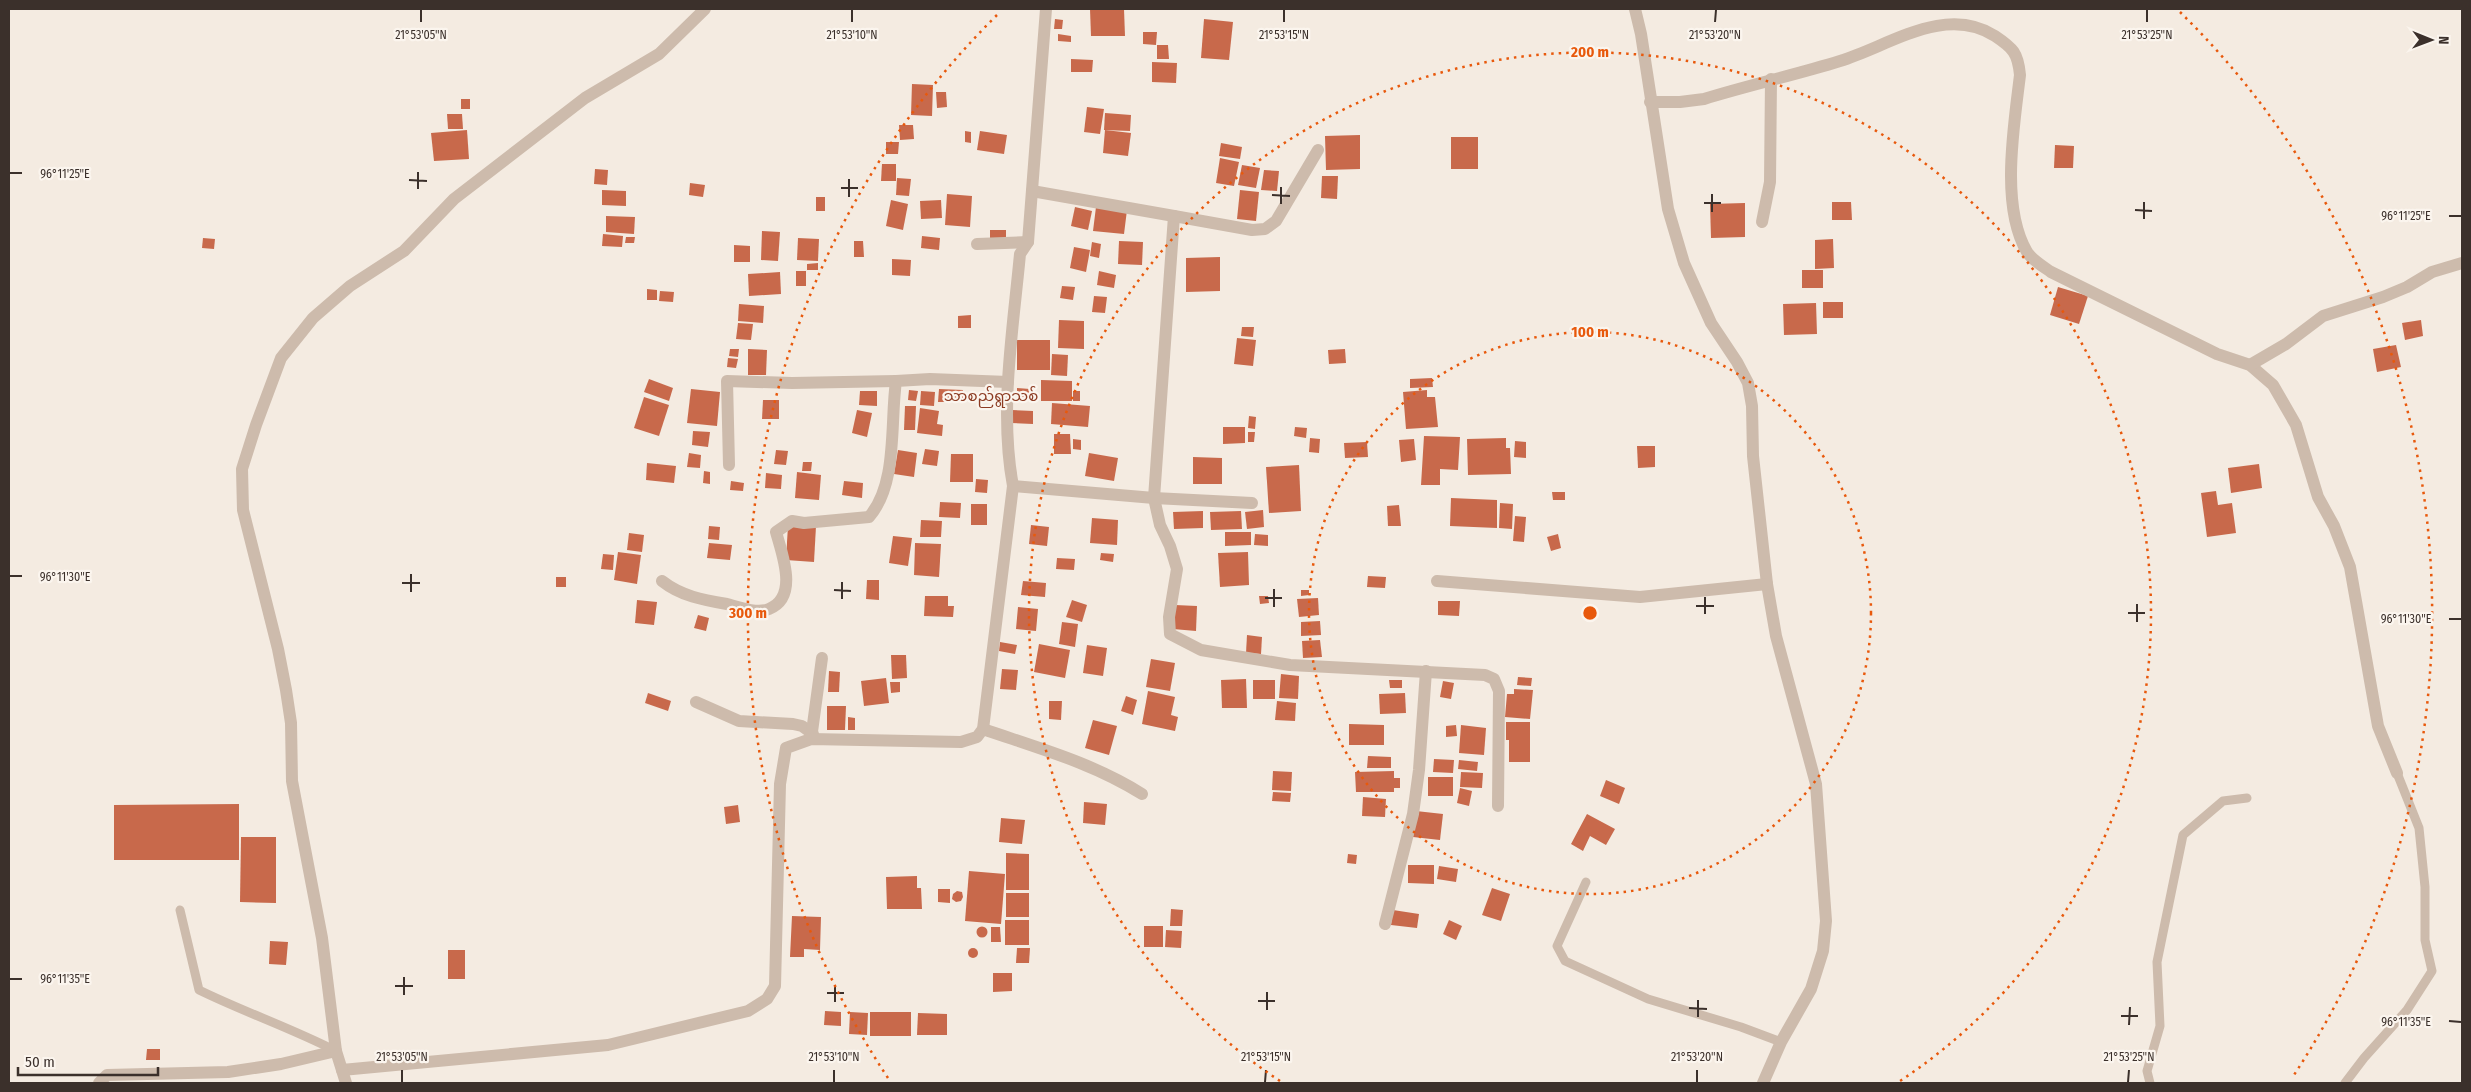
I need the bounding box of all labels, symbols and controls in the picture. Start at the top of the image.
north arrow [2406,15,2456,65]
text: 21°53'05"N [395,28,447,42]
text: 21°53'10"N [826,28,878,42]
text: 21°53'15"N [1259,28,1309,42]
text: 21°53'20"N [1689,28,1741,42]
text: 21°53'25"N [2122,28,2172,42]
text: N [2435,36,2452,45]
text: 200 m [1570,43,1609,61]
text: 96°11'25"E [40,167,90,181]
text: 96°11'25"E [2381,209,2431,223]
text: 100 m [1571,323,1609,341]
district label: သာစည်ရွာသစ် [944,386,1038,408]
text: 96°11'30"E [40,570,91,584]
text: 300 m [728,604,767,622]
centre of rings [1581,604,1599,622]
text: 96°11'30"E [2381,612,2432,626]
text: 96°11'35"E [40,972,90,986]
text: 96°11'35"E [2381,1015,2431,1029]
scale bar [18,1044,158,1076]
text: 21°53'05"N [376,1050,428,1064]
text: 21°53'10"N [808,1050,860,1064]
text: 21°53'15"N [1241,1050,1291,1064]
text: 21°53'20"N [1671,1050,1723,1064]
text: 21°53'25"N [2104,1050,2154,1064]
text: 50 m [25,1053,55,1071]

